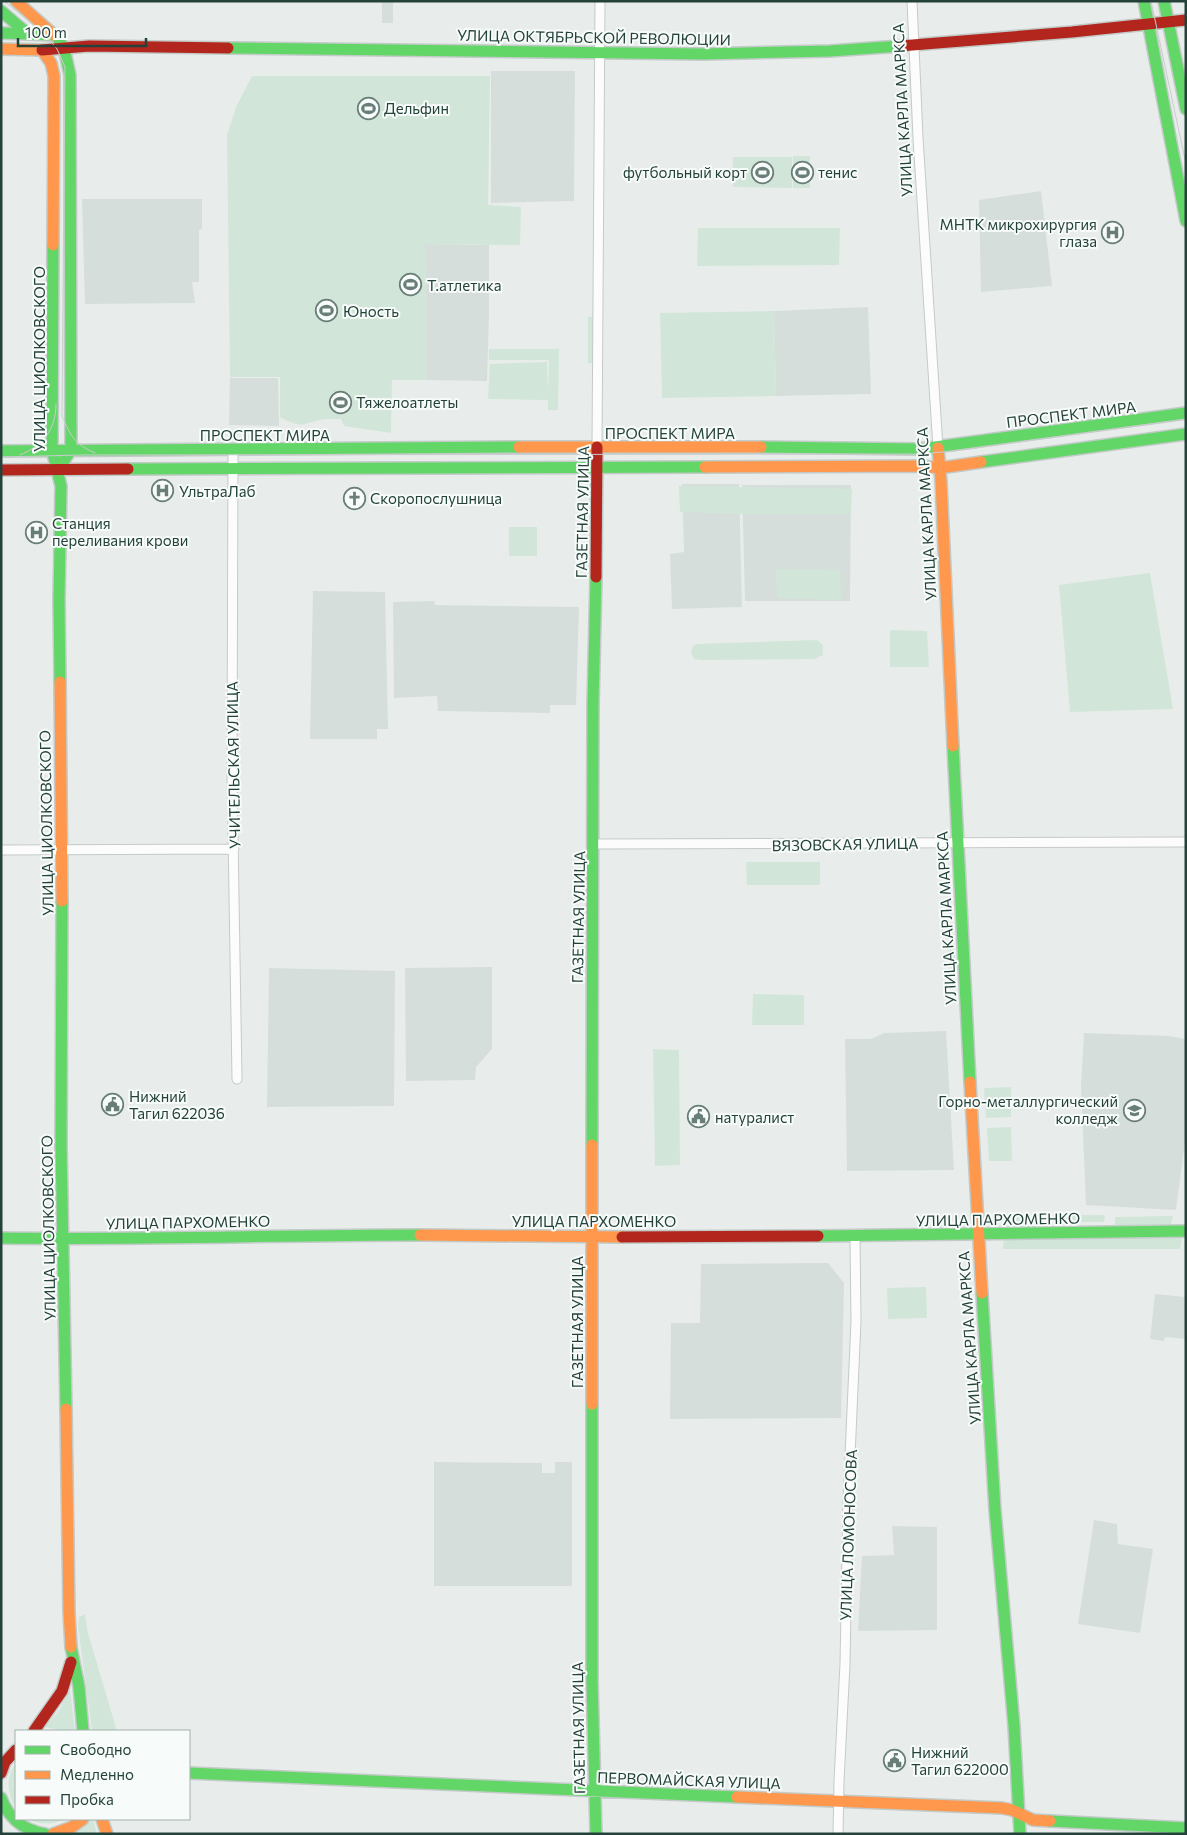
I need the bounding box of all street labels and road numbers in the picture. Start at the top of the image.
street label: УЛИЦА КАРЛА МАРКСА [888,23,916,197]
street label: УЛИЦА ОКТЯБРЬСКОЙ РЕВОЛЮЦИИ [457,26,731,48]
street label: УЛИЦА ЦИОЛКОВСКОГО [30,266,48,452]
street label: ПРОСПЕКТ МИРА [1005,397,1137,431]
street label: ПРОСПЕКТ МИРА [605,424,735,442]
street label: ПРОСПЕКТ МИРА [200,426,330,444]
street label: УЛИЦА КАРЛА МАРКСА [912,427,940,601]
street label: ГАЗЕТНАЯ УЛИЦА [572,446,592,578]
street label: УЧИТЕЛЬСКАЯ УЛИЦА [223,681,243,849]
street label: УЛИЦА ЦИОЛКОВСКОГО [35,730,57,916]
street label: УЛИЦА КАРЛА МАРКСА [932,831,960,1005]
street label: ВЯЗОВСКАЯ УЛИЦА [771,834,919,854]
street label: ГАЗЕТНАЯ УЛИЦА [568,851,588,983]
street label: УЛИЦА ЦИОЛКОВСКОГО [37,1135,59,1321]
street label: УЛИЦА ПАРХОМЕНКО [916,1209,1080,1229]
street label: УЛИЦА ПАРХОМЕНКО [106,1212,270,1232]
street label: УЛИЦА ПАРХОМЕНКО [512,1212,676,1230]
street label: УЛИЦА КАРЛА МАРКСА [954,1251,984,1425]
street label: ГАЗЕТНАЯ УЛИЦА [568,1256,586,1388]
street label: УЛИЦА ЛОМОНОСОВА [836,1449,860,1621]
street label: ГАЗЕТНАЯ УЛИЦА [568,1662,588,1794]
street label: ПЕРВОМАЙСКАЯ УЛИЦА [597,1768,781,1792]

